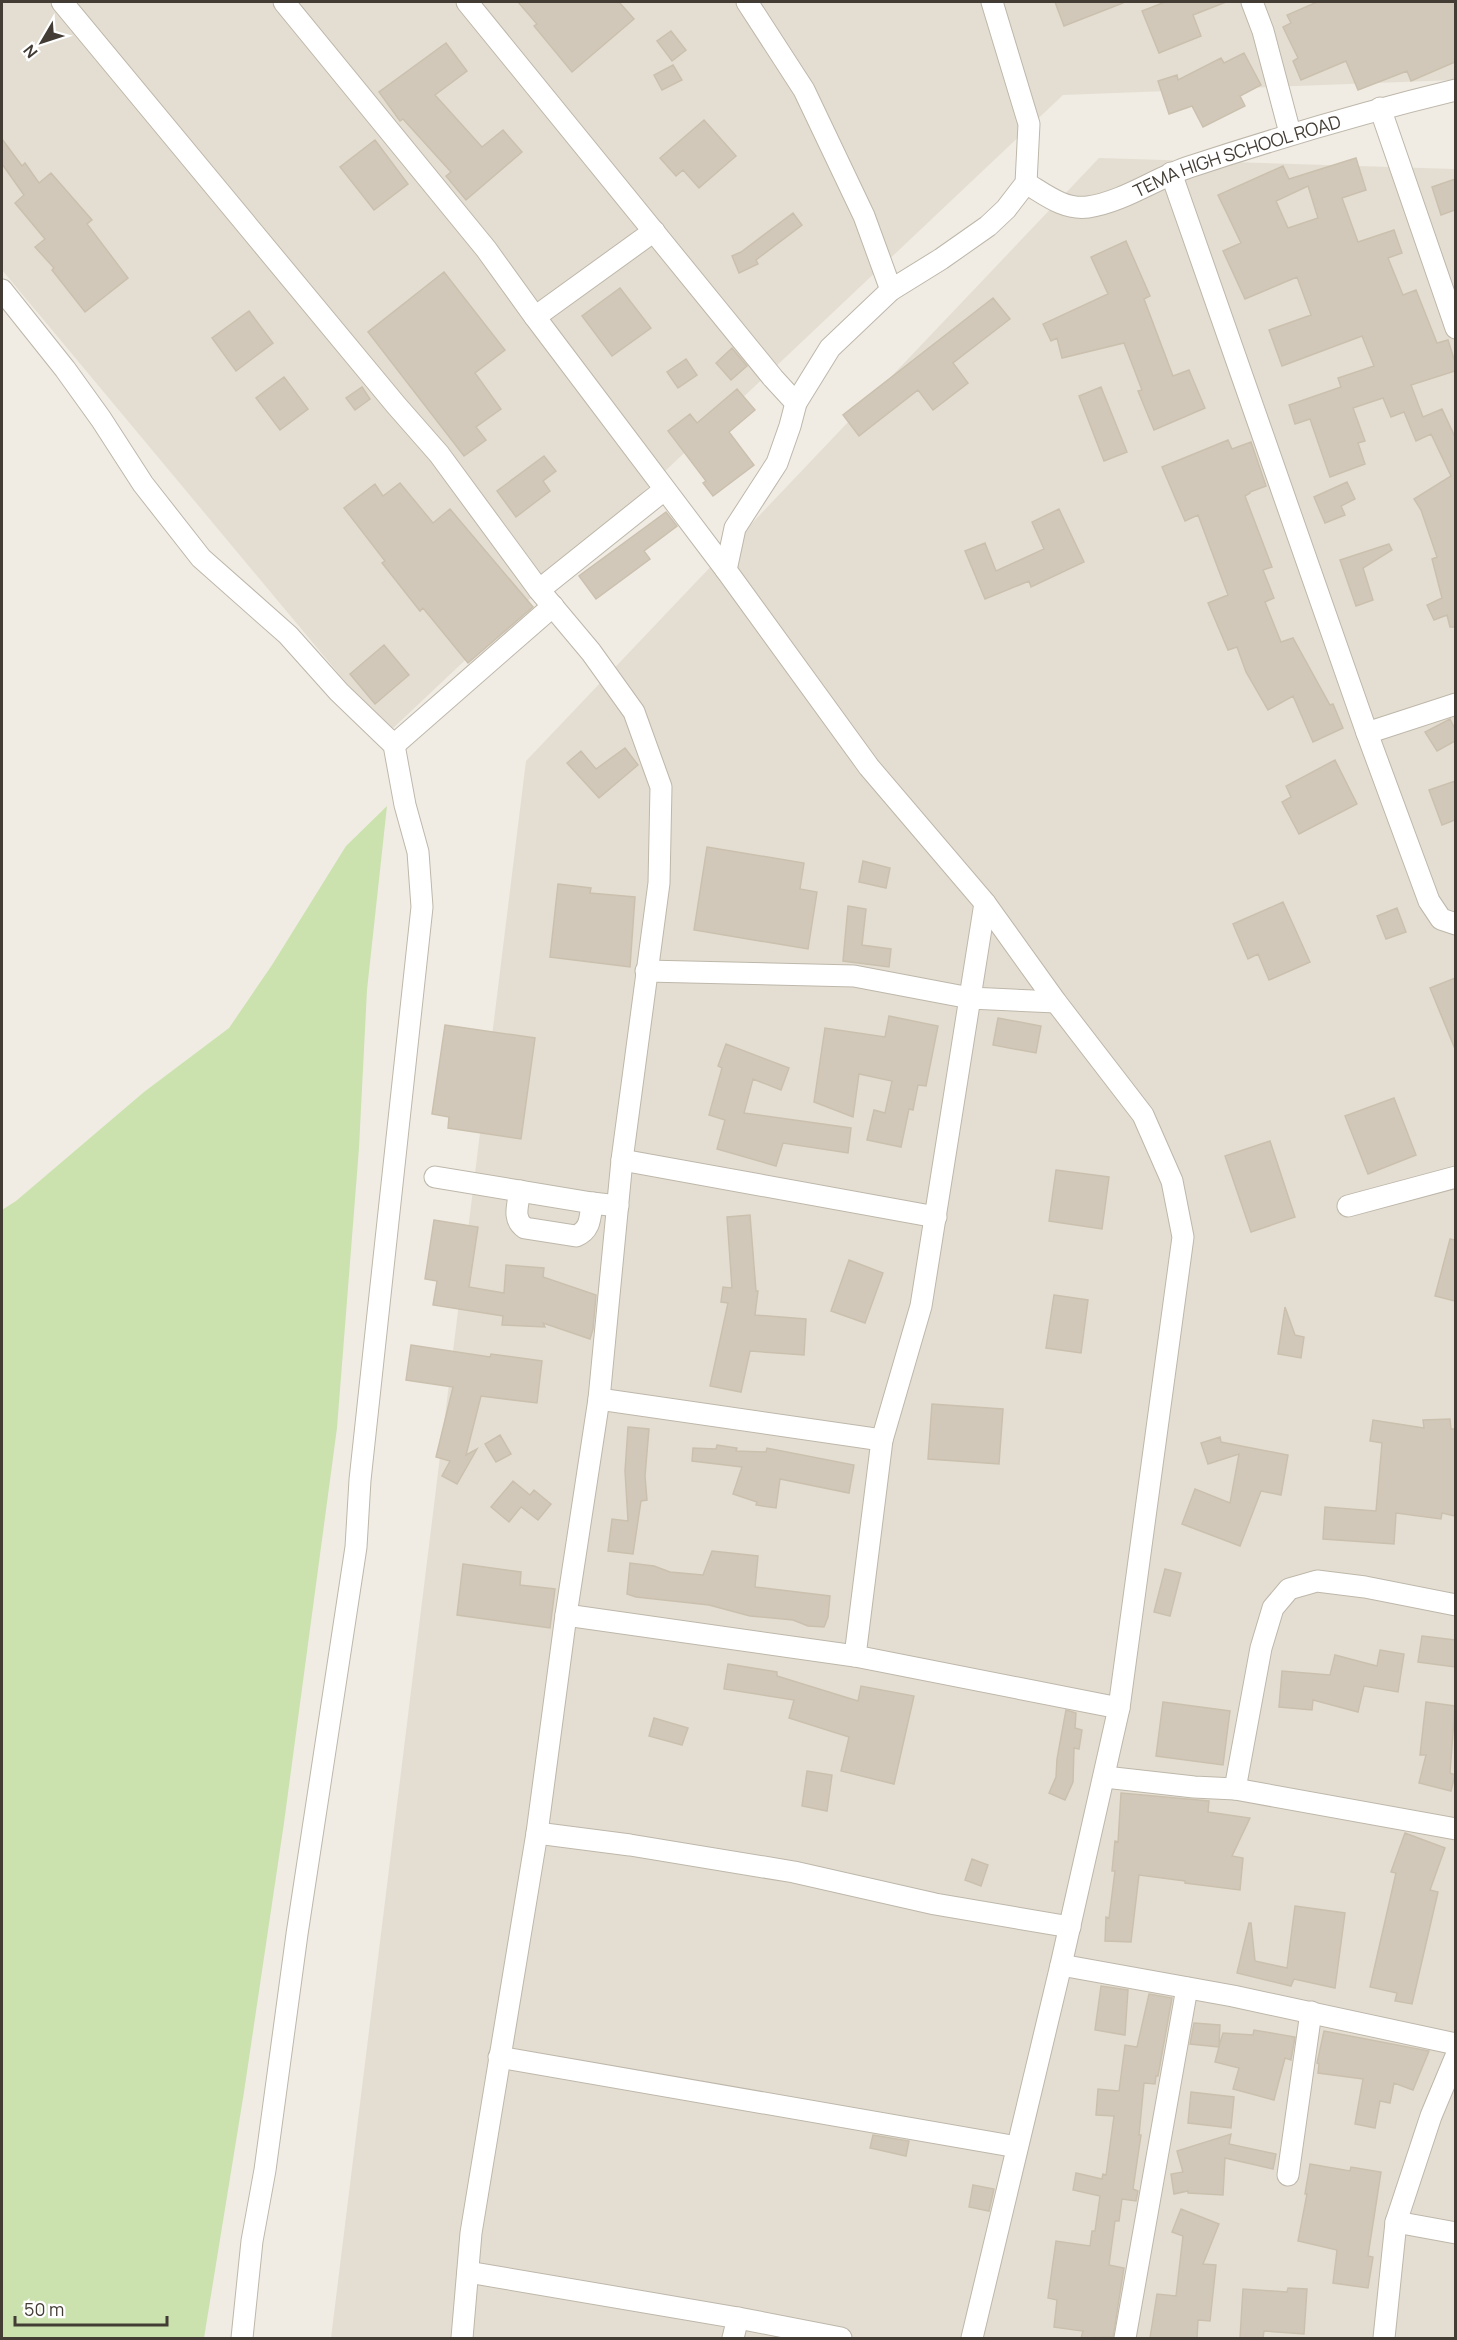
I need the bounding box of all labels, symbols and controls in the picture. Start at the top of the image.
north arrow [12,12,72,72]
text: N [18,40,43,63]
street label: TEMA HIGH SCHOOL ROAD [1129,109,1343,202]
scale bar [15,2289,166,2327]
text: 50 m [24,2297,64,2321]

